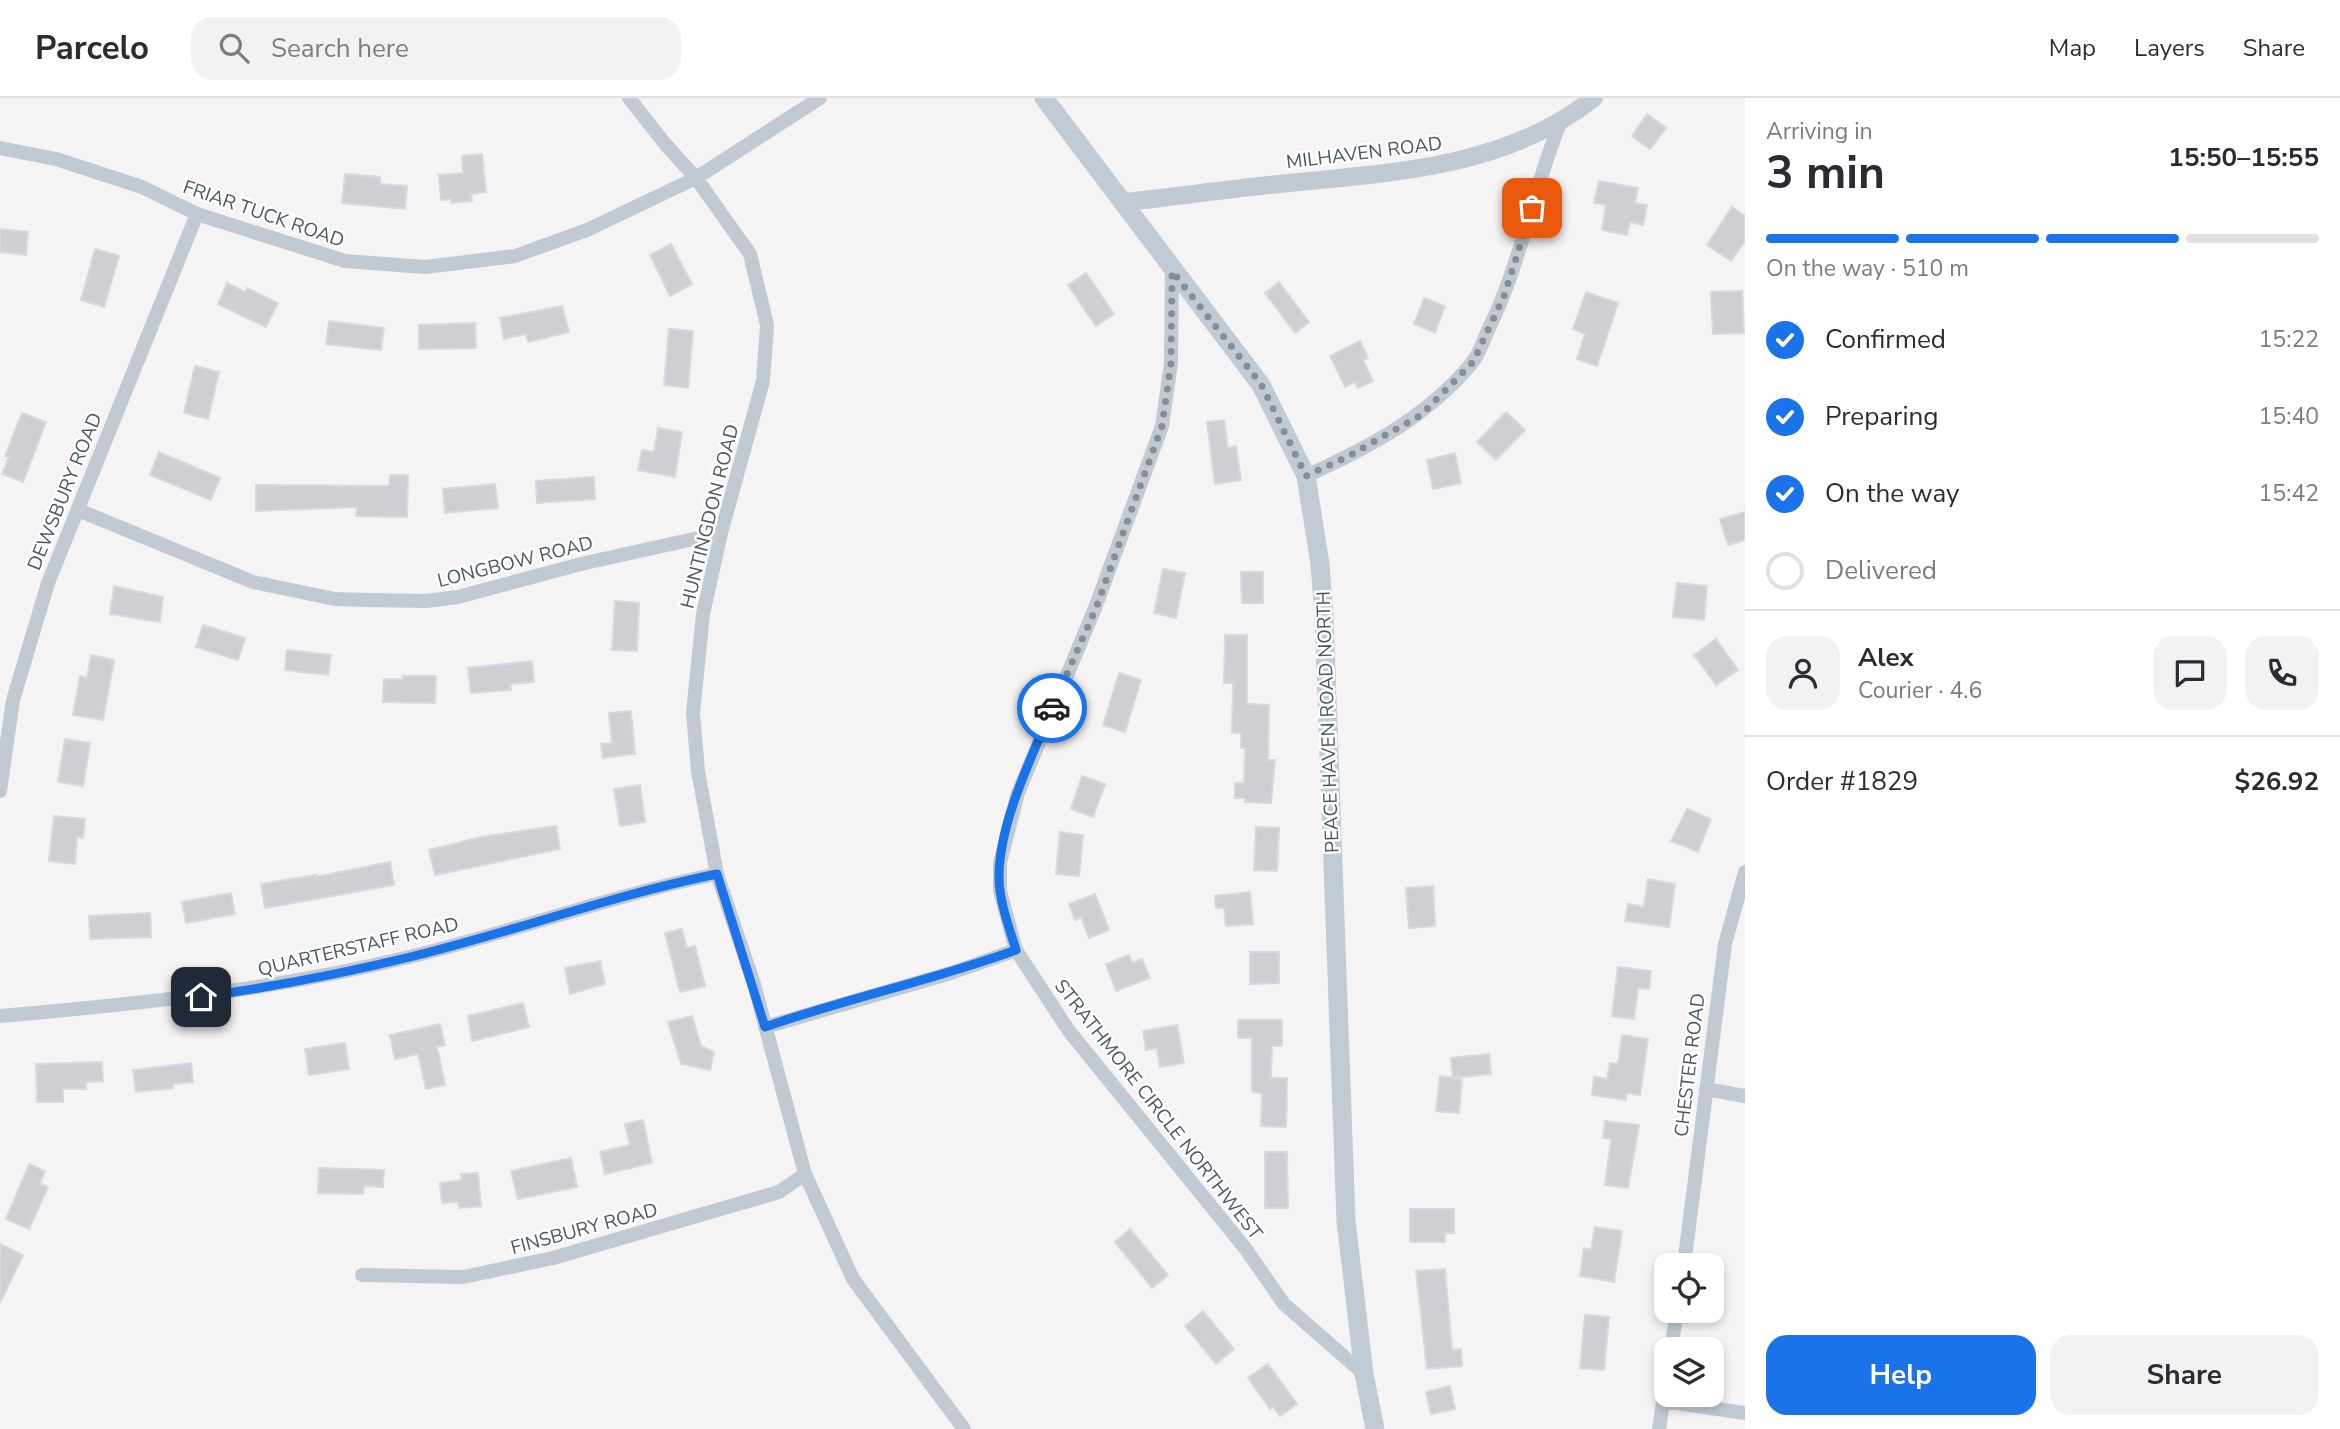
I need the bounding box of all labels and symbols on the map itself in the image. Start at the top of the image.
street label: MILHAVEN ROAD [1285,131,1443,175]
street label: FRIAR TUCK ROAD [179,174,348,254]
pin [1502,178,1562,238]
street label: DEWSBURY ROAD [21,409,108,574]
street label: HUNTINGDON ROAD [674,421,745,611]
street label: LONGBOW ROAD [435,530,596,594]
street label: PEACE HAVEN ROAD NORTH [1310,590,1346,853]
courier [1017,673,1087,743]
street label: QUARTERSTAFF ROAD [255,911,461,983]
pin [171,967,231,1027]
street label: STRATHMORE CIRCLE NORTHWEST [1048,974,1269,1246]
street label: CHESTER ROAD [1668,992,1712,1138]
street label: FINSBURY ROAD [508,1197,661,1261]

